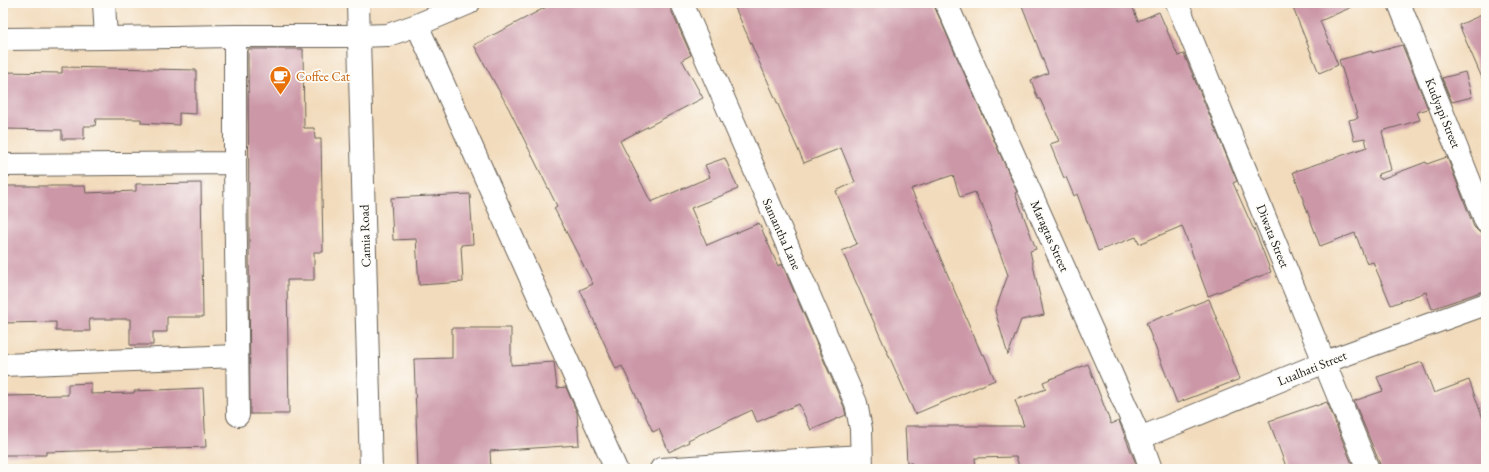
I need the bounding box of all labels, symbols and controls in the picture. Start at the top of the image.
cafe icon: Coffee Cat [268,63,294,96]
place label: Coffee Cat [296,68,350,85]
street label: Kudyapi Street [1421,75,1465,151]
street label: Samantha Lane [759,196,805,272]
street label: Maragtas Street [1027,198,1073,274]
street label: Diwata Street [1253,202,1293,270]
street label: Camia Road [355,204,375,268]
street label: Lualhati Street [1275,346,1349,390]

